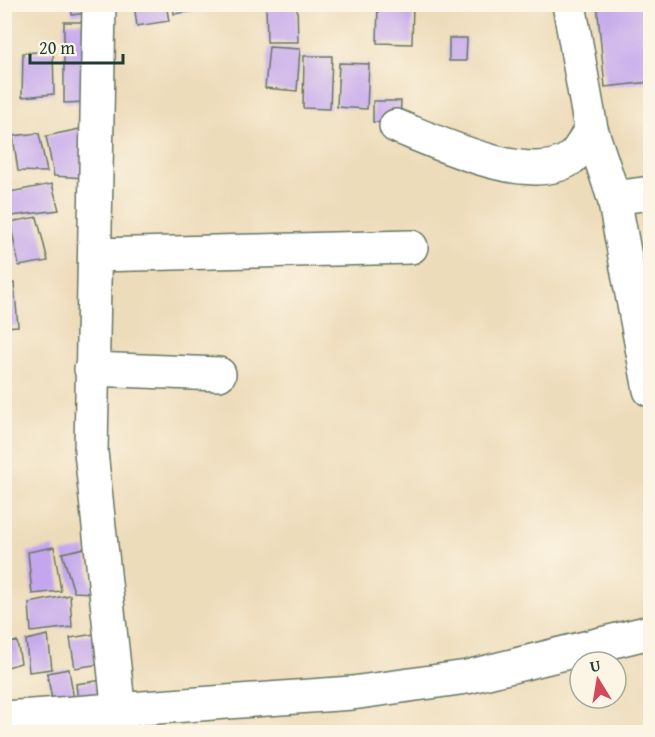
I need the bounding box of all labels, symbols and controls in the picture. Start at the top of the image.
scale bar [30,27,123,65]
text: 20 m [39,34,75,61]
north arrow [568,650,628,710]
text: U [588,652,603,678]

